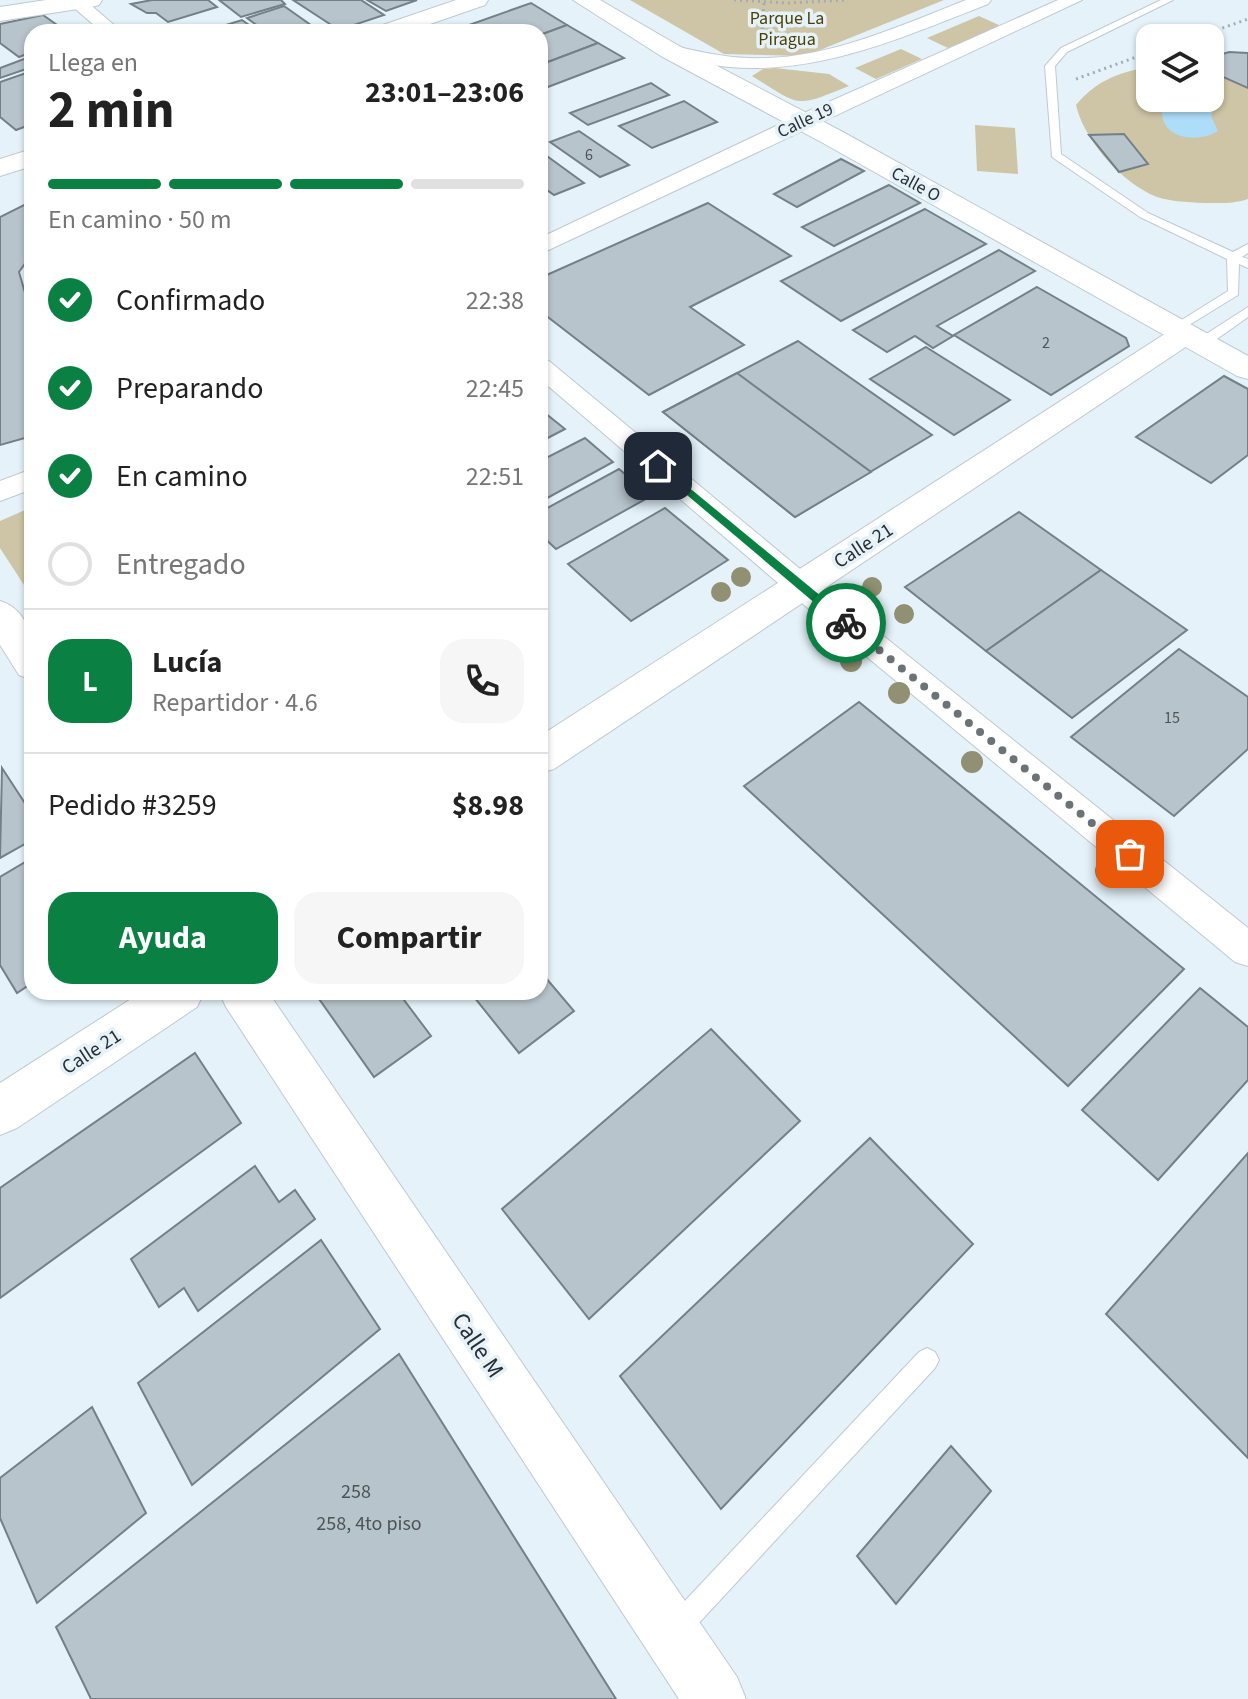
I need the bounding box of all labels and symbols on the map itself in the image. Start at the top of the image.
park label: Parque La Piragua [750,6,824,52]
street label: Calle 19 [773,97,837,144]
house number: 6 [585,144,593,166]
street label: Calle O [887,161,945,208]
house number: 2 [1042,332,1050,354]
pin [624,432,692,500]
street label: Calle 21 [828,516,899,575]
courier [806,583,886,663]
house number: 15 [1164,707,1180,729]
pin [1096,820,1164,888]
street label: Calle 21 [56,1022,127,1081]
street label: Calle M [443,1306,512,1385]
house number: 258 [341,1478,371,1506]
house number: 258, 4to piso [316,1510,422,1538]

